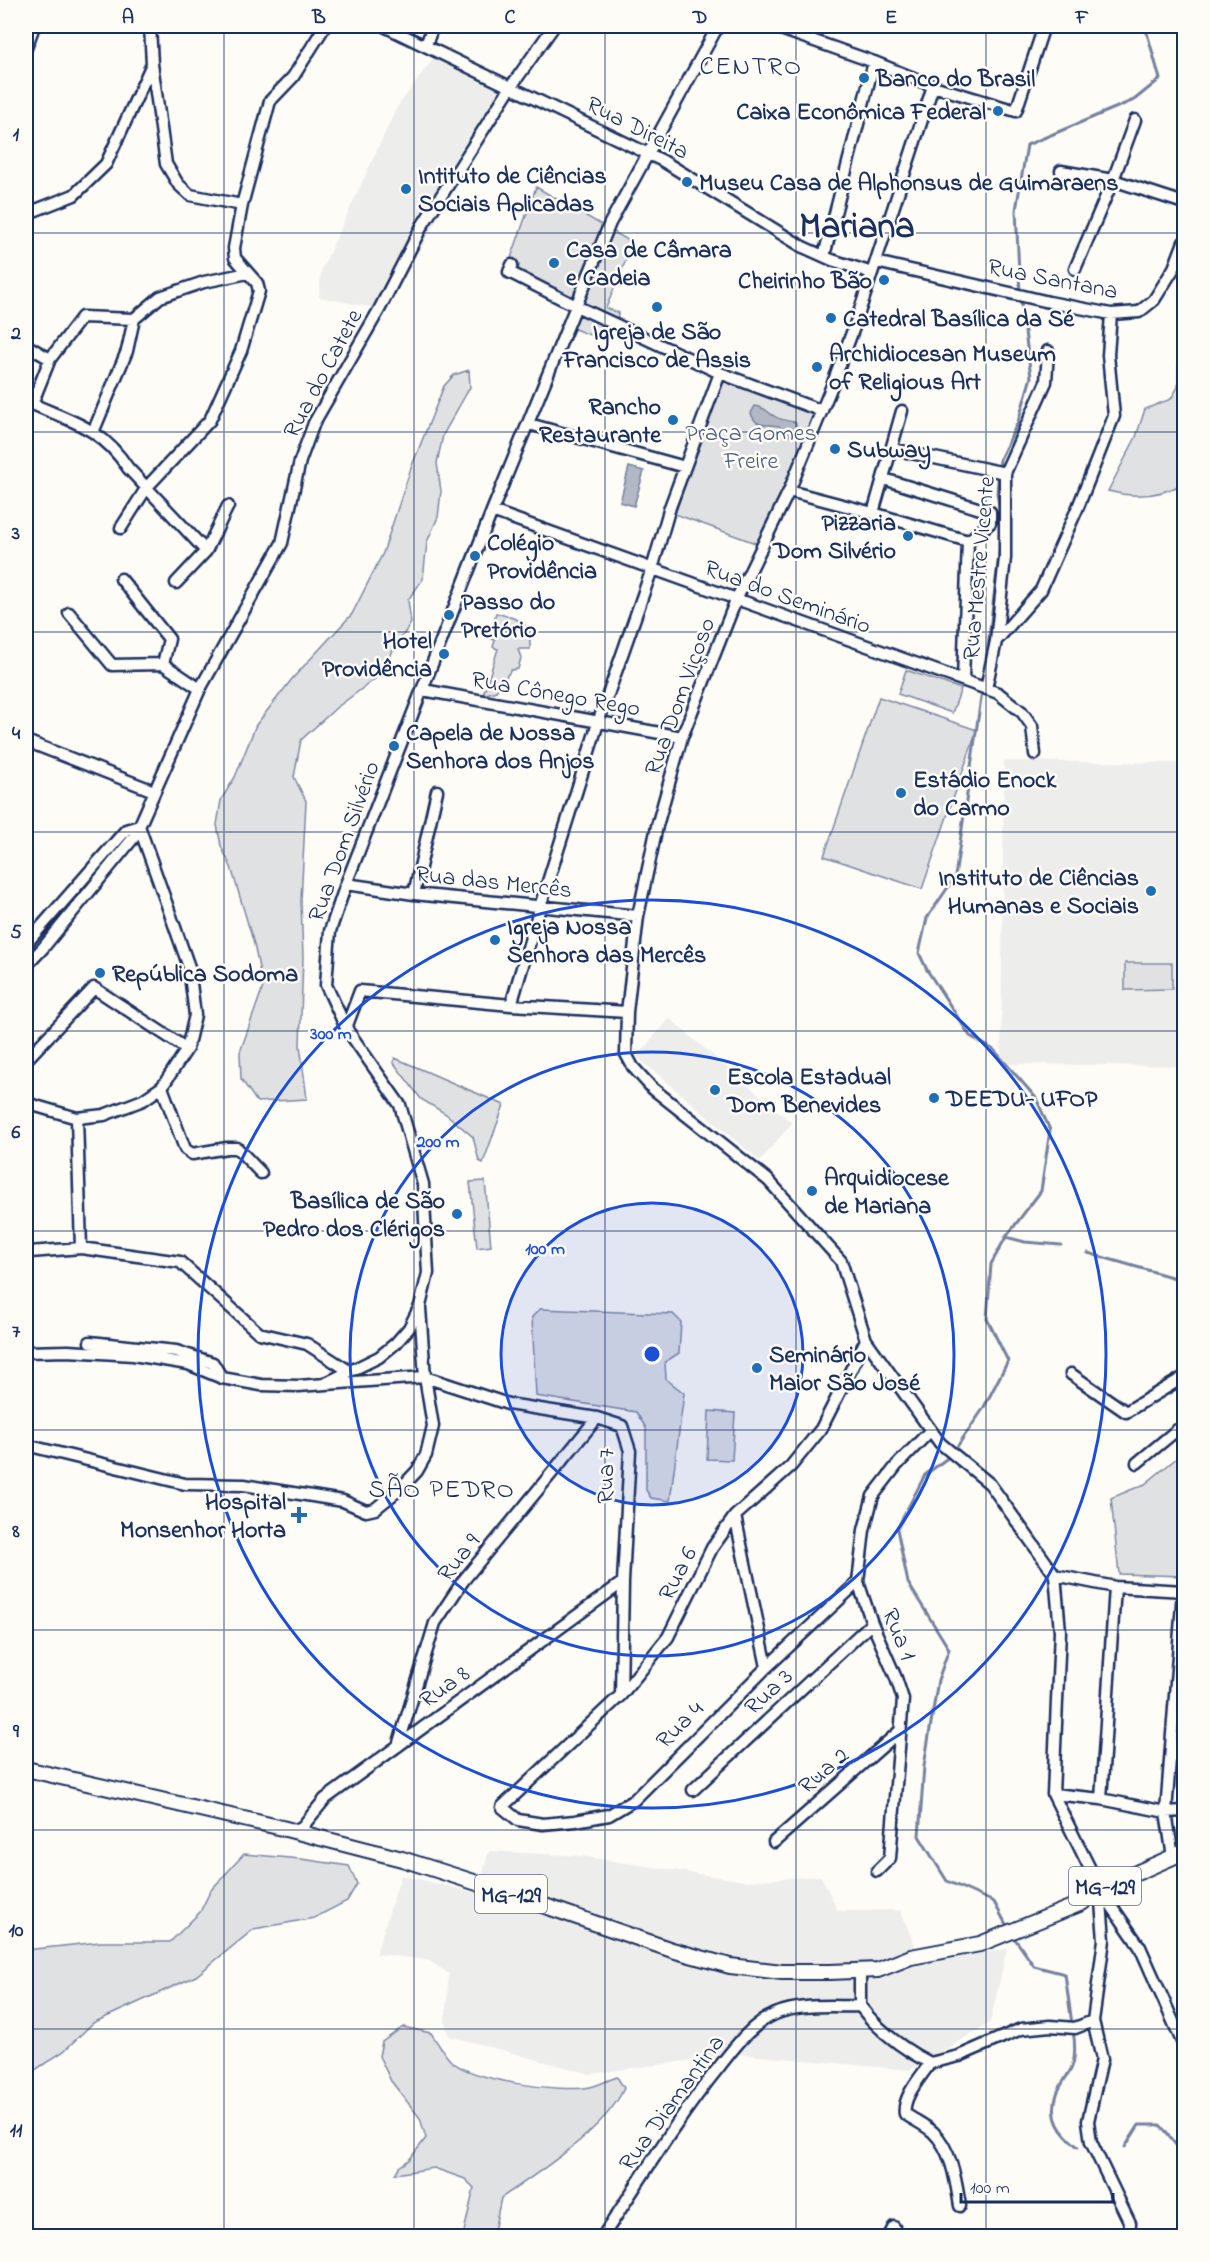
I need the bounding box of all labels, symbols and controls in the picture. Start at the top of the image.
text: A [122,4,134,33]
text: B [311,4,326,33]
text: C [505,4,516,33]
text: D [692,4,707,33]
text: E [885,4,897,33]
text: F [1075,4,1089,33]
district label: CENTRO [699,49,803,87]
place label: Banco do Brasil [875,63,1035,98]
marker: Banco do Brasil [857,71,871,85]
street label: Rua Direita [579,88,694,170]
place label: Caixa Econômica Federal [736,96,986,131]
marker: Caixa Econômica Federal [991,104,1005,118]
text: 1 [13,121,20,150]
place label: Intituto de Ciências Sociais Aplicadas [418,160,607,223]
place label: Museu Casa de Alphonsus de Guimaraens [699,167,1118,202]
marker: Museu Casa de Alphonsus de Guimaraens [680,175,694,189]
marker: Intituto de Ciências Sociais Aplicadas [399,182,413,196]
district label: Mariana [799,202,915,255]
place label: Casa de Câmara e Cadeia [566,234,732,297]
street label: Rua Santana [984,251,1121,310]
marker: Casa de Câmara e Cadeia [547,256,561,270]
place label: Cheirinho Bão [738,265,872,300]
marker: Cheirinho Bão [877,273,891,287]
marker: Igreja de São Francisco de Assis [650,300,664,314]
street label: Rua do Catete [276,303,373,445]
place label: Catedral Basílica da Sé [843,303,1075,338]
marker: Catedral Basílica da Sé [824,311,838,325]
place label: Igreja de São Francisco de Assis [562,316,751,379]
text: 2 [10,320,21,349]
place label: Archidiocesan Museum of Religious Art [829,338,1056,402]
marker: Archidiocesan Museum of Religious Art [810,360,824,374]
place label: Rancho Restaurante [539,391,662,454]
marker: Rancho Restaurante [666,413,680,427]
park label: Praça Gomes Freire [685,417,817,480]
place label: Subway [847,434,931,470]
marker: Subway [828,442,842,456]
street label: Rua Mestre Vicente [955,475,1006,662]
place label: Pizzaria Dom Silvério [772,507,896,570]
text: 3 [11,520,20,549]
place label: Colégio Providência [487,527,597,590]
marker: Pizzaria Dom Silvério [901,529,915,543]
marker: Colégio Providência [468,549,482,563]
street label: Rua do Seminário [699,552,875,645]
place label: Passo do Pretório [461,586,555,649]
marker: Passo do Pretório [442,608,456,622]
street label: Rua Dom Viçoso [637,613,726,780]
place label: Hotel Providência [322,625,432,688]
marker: Hotel Providência [437,647,451,661]
street label: Rua Cônego Rego [468,663,643,728]
place label: Capela de Nossa Senhora dos Anjos [406,717,595,780]
text: 4 [12,720,21,749]
marker: Capela de Nossa Senhora dos Anjos [387,739,401,753]
street label: Rua Dom Silvério [300,757,391,927]
place label: Estádio Enock do Carmo [913,764,1057,827]
marker: Estádio Enock do Carmo [894,786,908,800]
street label: Rua das Mercês [414,858,574,909]
place label: Instituto de Ciências Humanas e Sociais [938,862,1139,925]
marker: Instituto de Ciências Humanas e Sociais [1144,884,1158,898]
place label: Igreja Nossa Senhora das Mercês [507,911,706,974]
text: 5 [10,919,22,948]
marker: Igreja Nossa Senhora das Mercês [488,933,502,947]
place label: República Sodoma [112,958,298,993]
marker: República Sodoma [93,966,107,980]
text: 300 m [309,1022,352,1048]
place label: Escola Estadual Dom Benevides [726,1061,891,1124]
marker: Escola Estadual Dom Benevides [708,1083,722,1097]
place label: DEEDU- UFOP [945,1083,1098,1118]
marker: DEEDU- UFOP [927,1091,941,1105]
text: 6 [12,1119,21,1148]
text: 200 m [416,1130,460,1156]
place label: Arquidiocese de Mariana [824,1162,950,1225]
marker: Arquidiocese de Mariana [805,1184,819,1198]
place label: Basílica de São Pedro dos Clérigos [263,1185,445,1249]
marker: Basílica de São Pedro dos Clérigos [450,1207,464,1221]
text: 100 m [525,1237,565,1263]
text: 7 [12,1318,21,1347]
place label: Seminário Maior São José [769,1339,921,1402]
centre of rings [642,1344,662,1364]
marker: Seminário Maior São José [750,1361,764,1375]
street label: Rua 7 [590,1448,625,1504]
district label: SÃO PEDRO [369,1472,515,1510]
place label: Hospital Monsenhor Horta [120,1486,286,1549]
marker: Hospital Monsenhor Horta [290,1506,308,1524]
text: 8 [11,1518,20,1547]
street label: Rua 9 [430,1526,491,1590]
street label: Rua 6 [651,1541,708,1607]
street label: Rua 1 [871,1604,924,1667]
street label: Rua 8 [413,1658,478,1718]
street label: Rua 3 [737,1661,802,1725]
street label: Rua 4 [649,1694,713,1758]
text: 9 [12,1718,20,1747]
street label: Rua 2 [791,1740,858,1804]
road number: MG-129 [1069,1867,1141,1905]
road number: MG-129 [475,1875,547,1913]
text: 10 [9,1917,24,1946]
street label: Rua Diamantina [611,2028,735,2179]
text: 11 [10,2117,23,2146]
scale bar [961,2166,1112,2204]
text: 100 m [970,2176,1010,2202]

